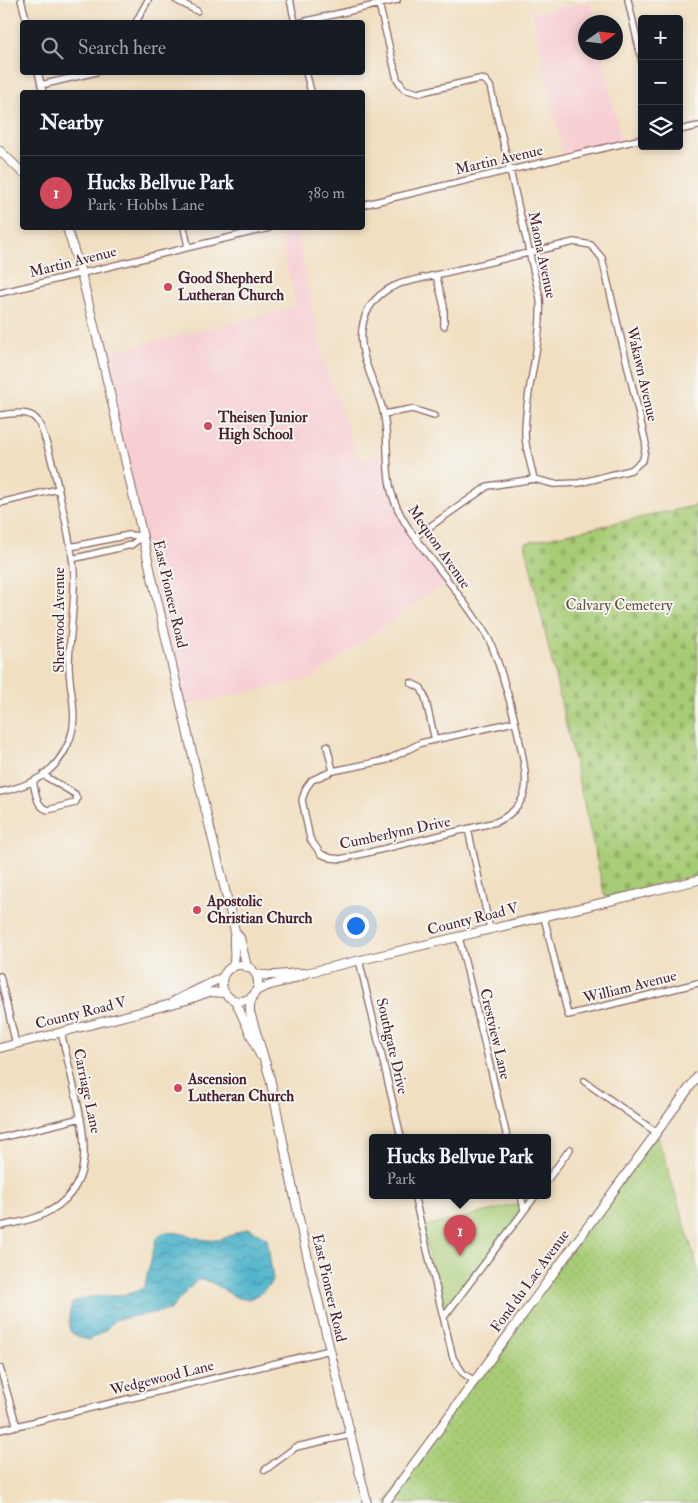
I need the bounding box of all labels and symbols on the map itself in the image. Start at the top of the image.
north arrow [578,15,623,60]
street label: Martin Avenue [453,141,545,179]
street label: Maona Avenue [524,210,560,300]
street label: Martin Avenue [27,242,119,282]
place label: Good Shepherd Lutheran Church [178,269,284,305]
marker: Good Shepherd Lutheran Church [162,281,174,293]
street label: Wakawn Avenue [622,324,662,423]
place label: Theisen Junior High School [217,408,308,445]
marker: Theisen Junior High School [202,420,214,432]
street label: Mequon Avenue [403,502,475,592]
street label: East Pioneer Road [148,538,192,650]
street label: Sherwood Avenue [50,567,69,673]
park label: Calvary Cemetery [565,596,673,615]
street label: Cumberlynn Drive [338,812,452,854]
place label: Apostolic Christian Church [206,892,313,928]
street label: County Road V [425,898,522,940]
marker: Apostolic Christian Church [191,904,203,916]
your location [343,913,369,939]
street label: William Avenue [580,966,679,1008]
street label: Crestview Lane [475,987,515,1081]
street label: County Road V [33,992,130,1034]
street label: Southgate Drive [372,996,412,1096]
street label: Carriage Lane [69,1047,105,1135]
place label: Ascension Lutheran Church [187,1070,294,1106]
marker: Ascension Lutheran Church [172,1082,184,1094]
pin: 1 [444,1215,476,1256]
street label: Fond du Lac Avenue [486,1226,574,1336]
street label: East Pioneer Road [307,1232,351,1344]
street label: Wedgewood Lane [107,1356,216,1400]

